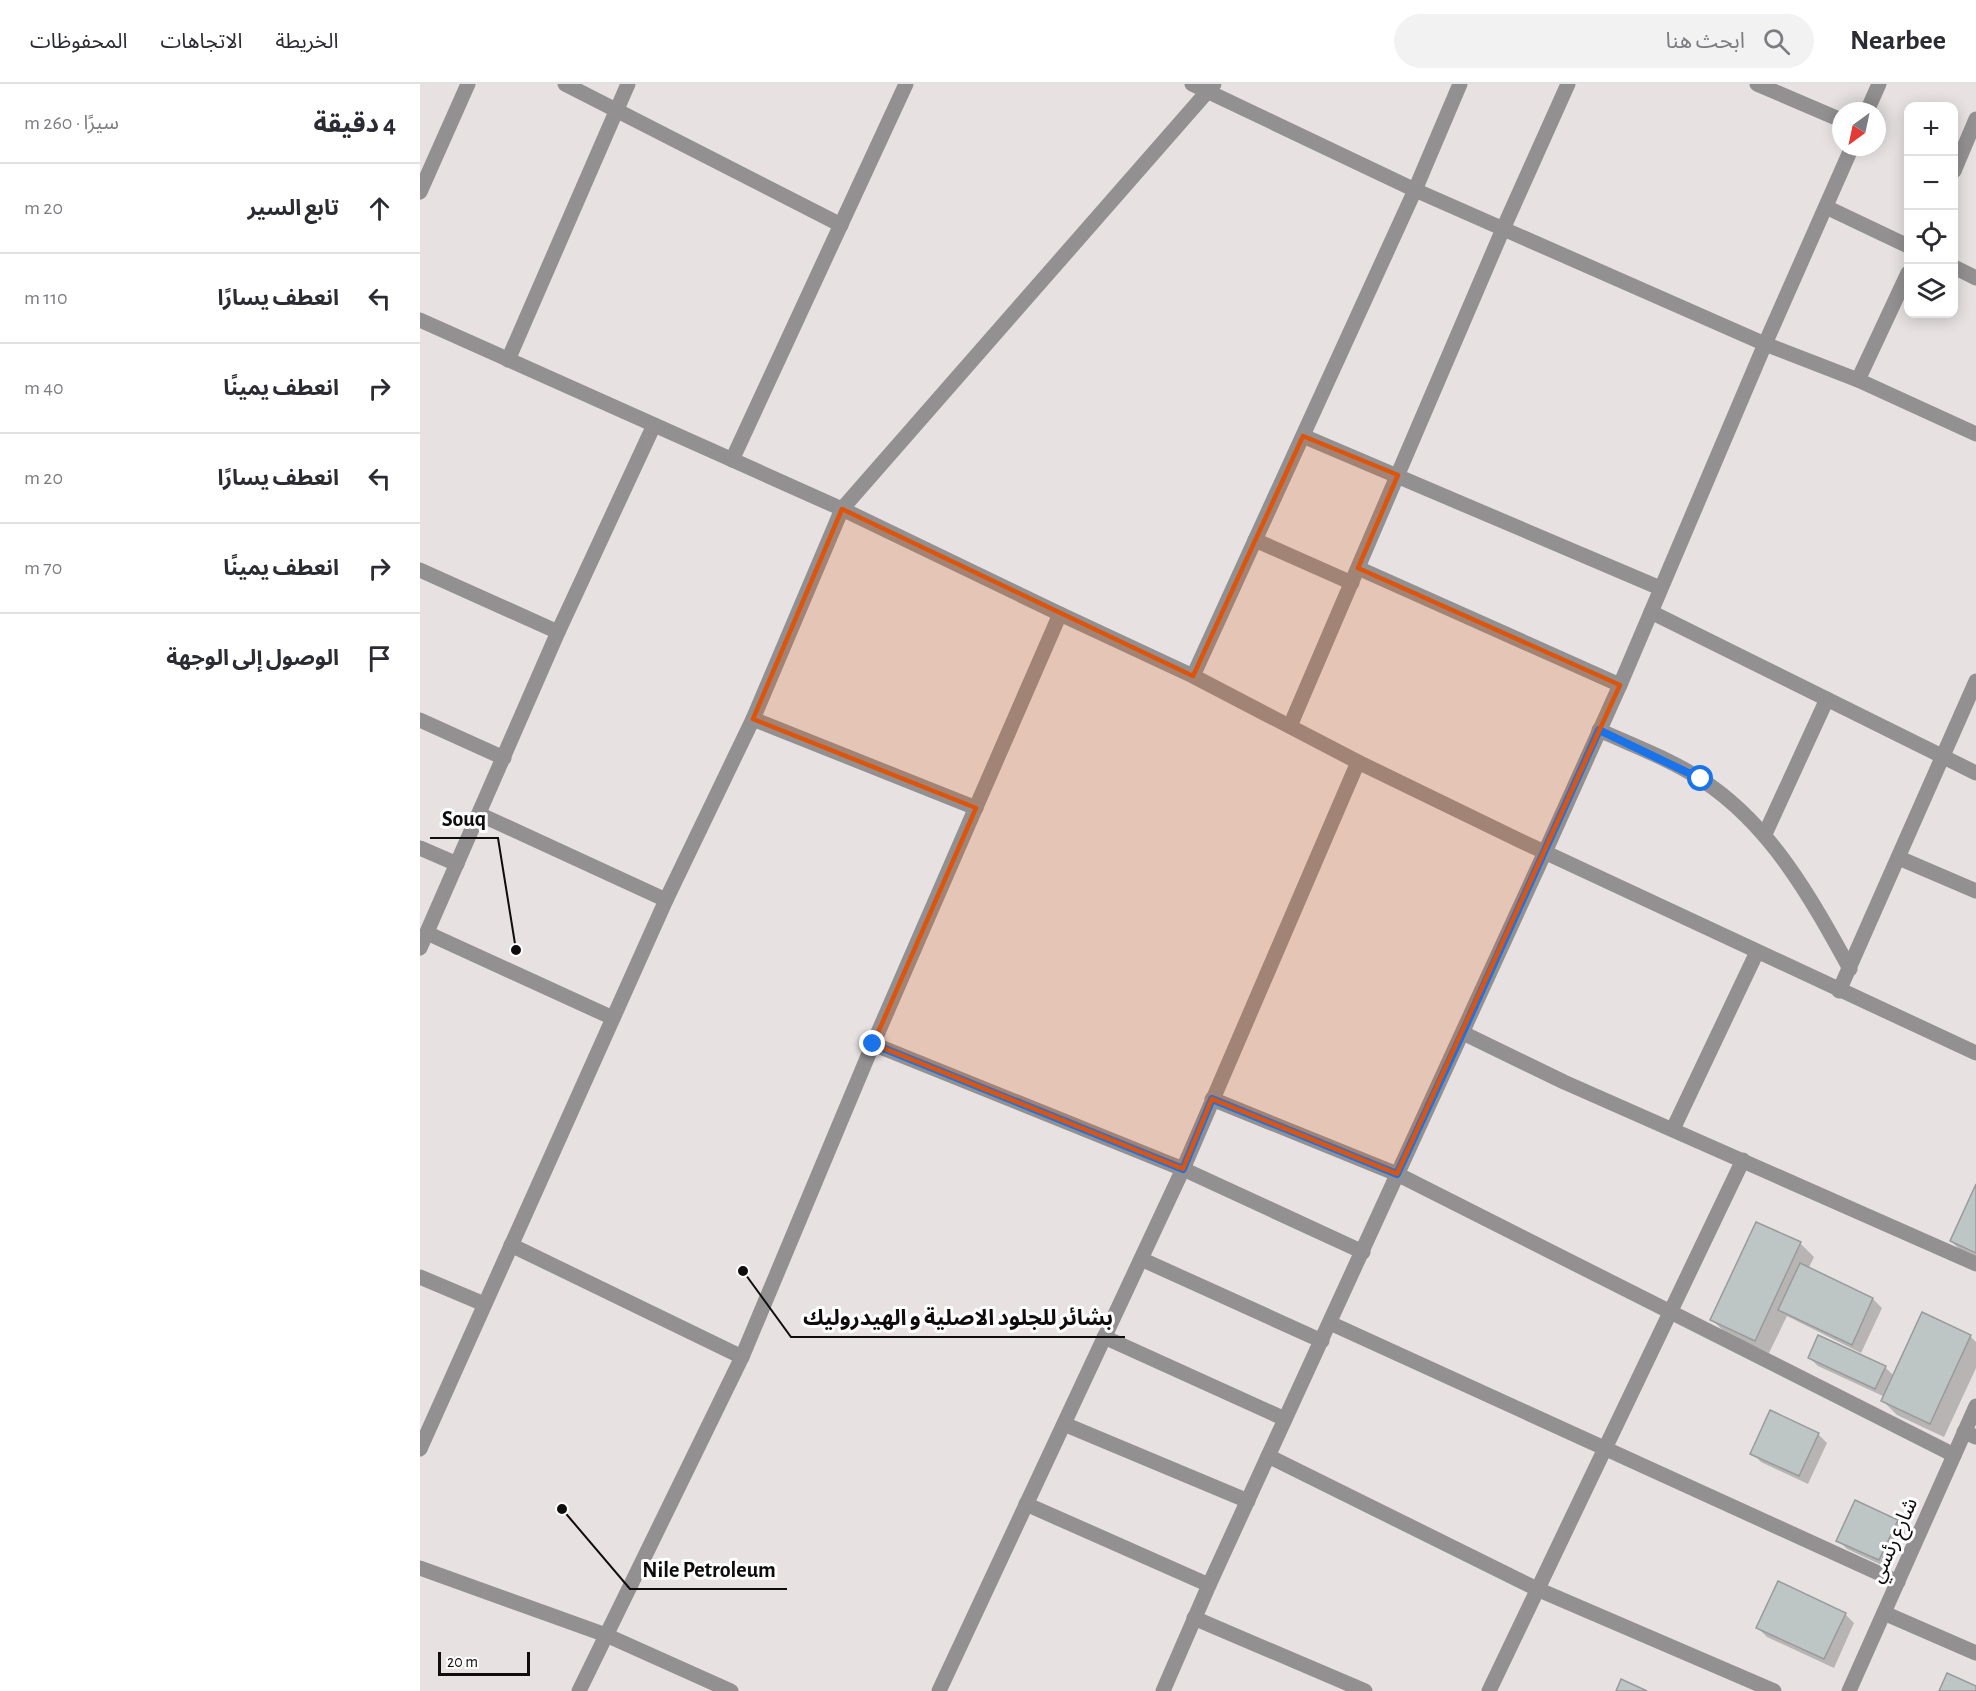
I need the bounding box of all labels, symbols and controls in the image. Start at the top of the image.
search box [1394,14,1814,68]
icon: search [1760,25,1793,58]
text: Nearbee [1850,27,1946,55]
text: ابحث هنا [1666,30,1745,52]
text: المحفوظات [30,31,127,52]
text: الاتجاهات [160,31,242,52]
text: الخريطة [275,31,338,52]
north arrow [1832,102,1886,156]
map controls [1904,102,1958,318]
button: + [1904,102,1958,156]
text: 4 دقيقة [314,111,396,137]
text: سيرًا · 260 m [24,113,119,133]
button: − [1904,156,1958,210]
icon: ahead [363,192,396,225]
text: تابع السير [247,197,339,219]
text: 20 m [24,198,63,218]
button: locate [1904,210,1958,264]
button: layers [1904,264,1958,318]
icon: left [363,282,396,315]
text: انعطف يسارًا [217,287,339,309]
text: 110 m [24,288,68,308]
icon: right [363,372,396,405]
text: انعطف يمينًا [223,377,339,399]
text: 40 m [24,378,64,398]
icon: left [363,462,396,495]
text: انعطف يسارًا [217,467,339,489]
text: 20 m [24,468,63,488]
icon: right [363,552,396,585]
text: انعطف يمينًا [223,557,339,579]
text: 70 m [24,558,62,578]
icon: arrive [363,642,396,675]
text: الوصول إلى الوجهة [166,647,339,669]
route start [1687,765,1713,791]
callout: Souq [430,798,498,838]
text: Souq [442,808,486,830]
route end [859,1030,885,1056]
callout: بشائر للجلود الاصلية و الهيدروليك [791,1297,1125,1337]
text: بشائر للجلود الاصلية و الهيدروليك [803,1306,1113,1331]
street label: شارع رئسي [1865,1495,1926,1588]
callout: Nile Petroleum [630,1549,787,1589]
text: Nile Petroleum [642,1559,776,1581]
scale bar [438,1649,530,1676]
text: 20 m [447,1654,478,1670]

